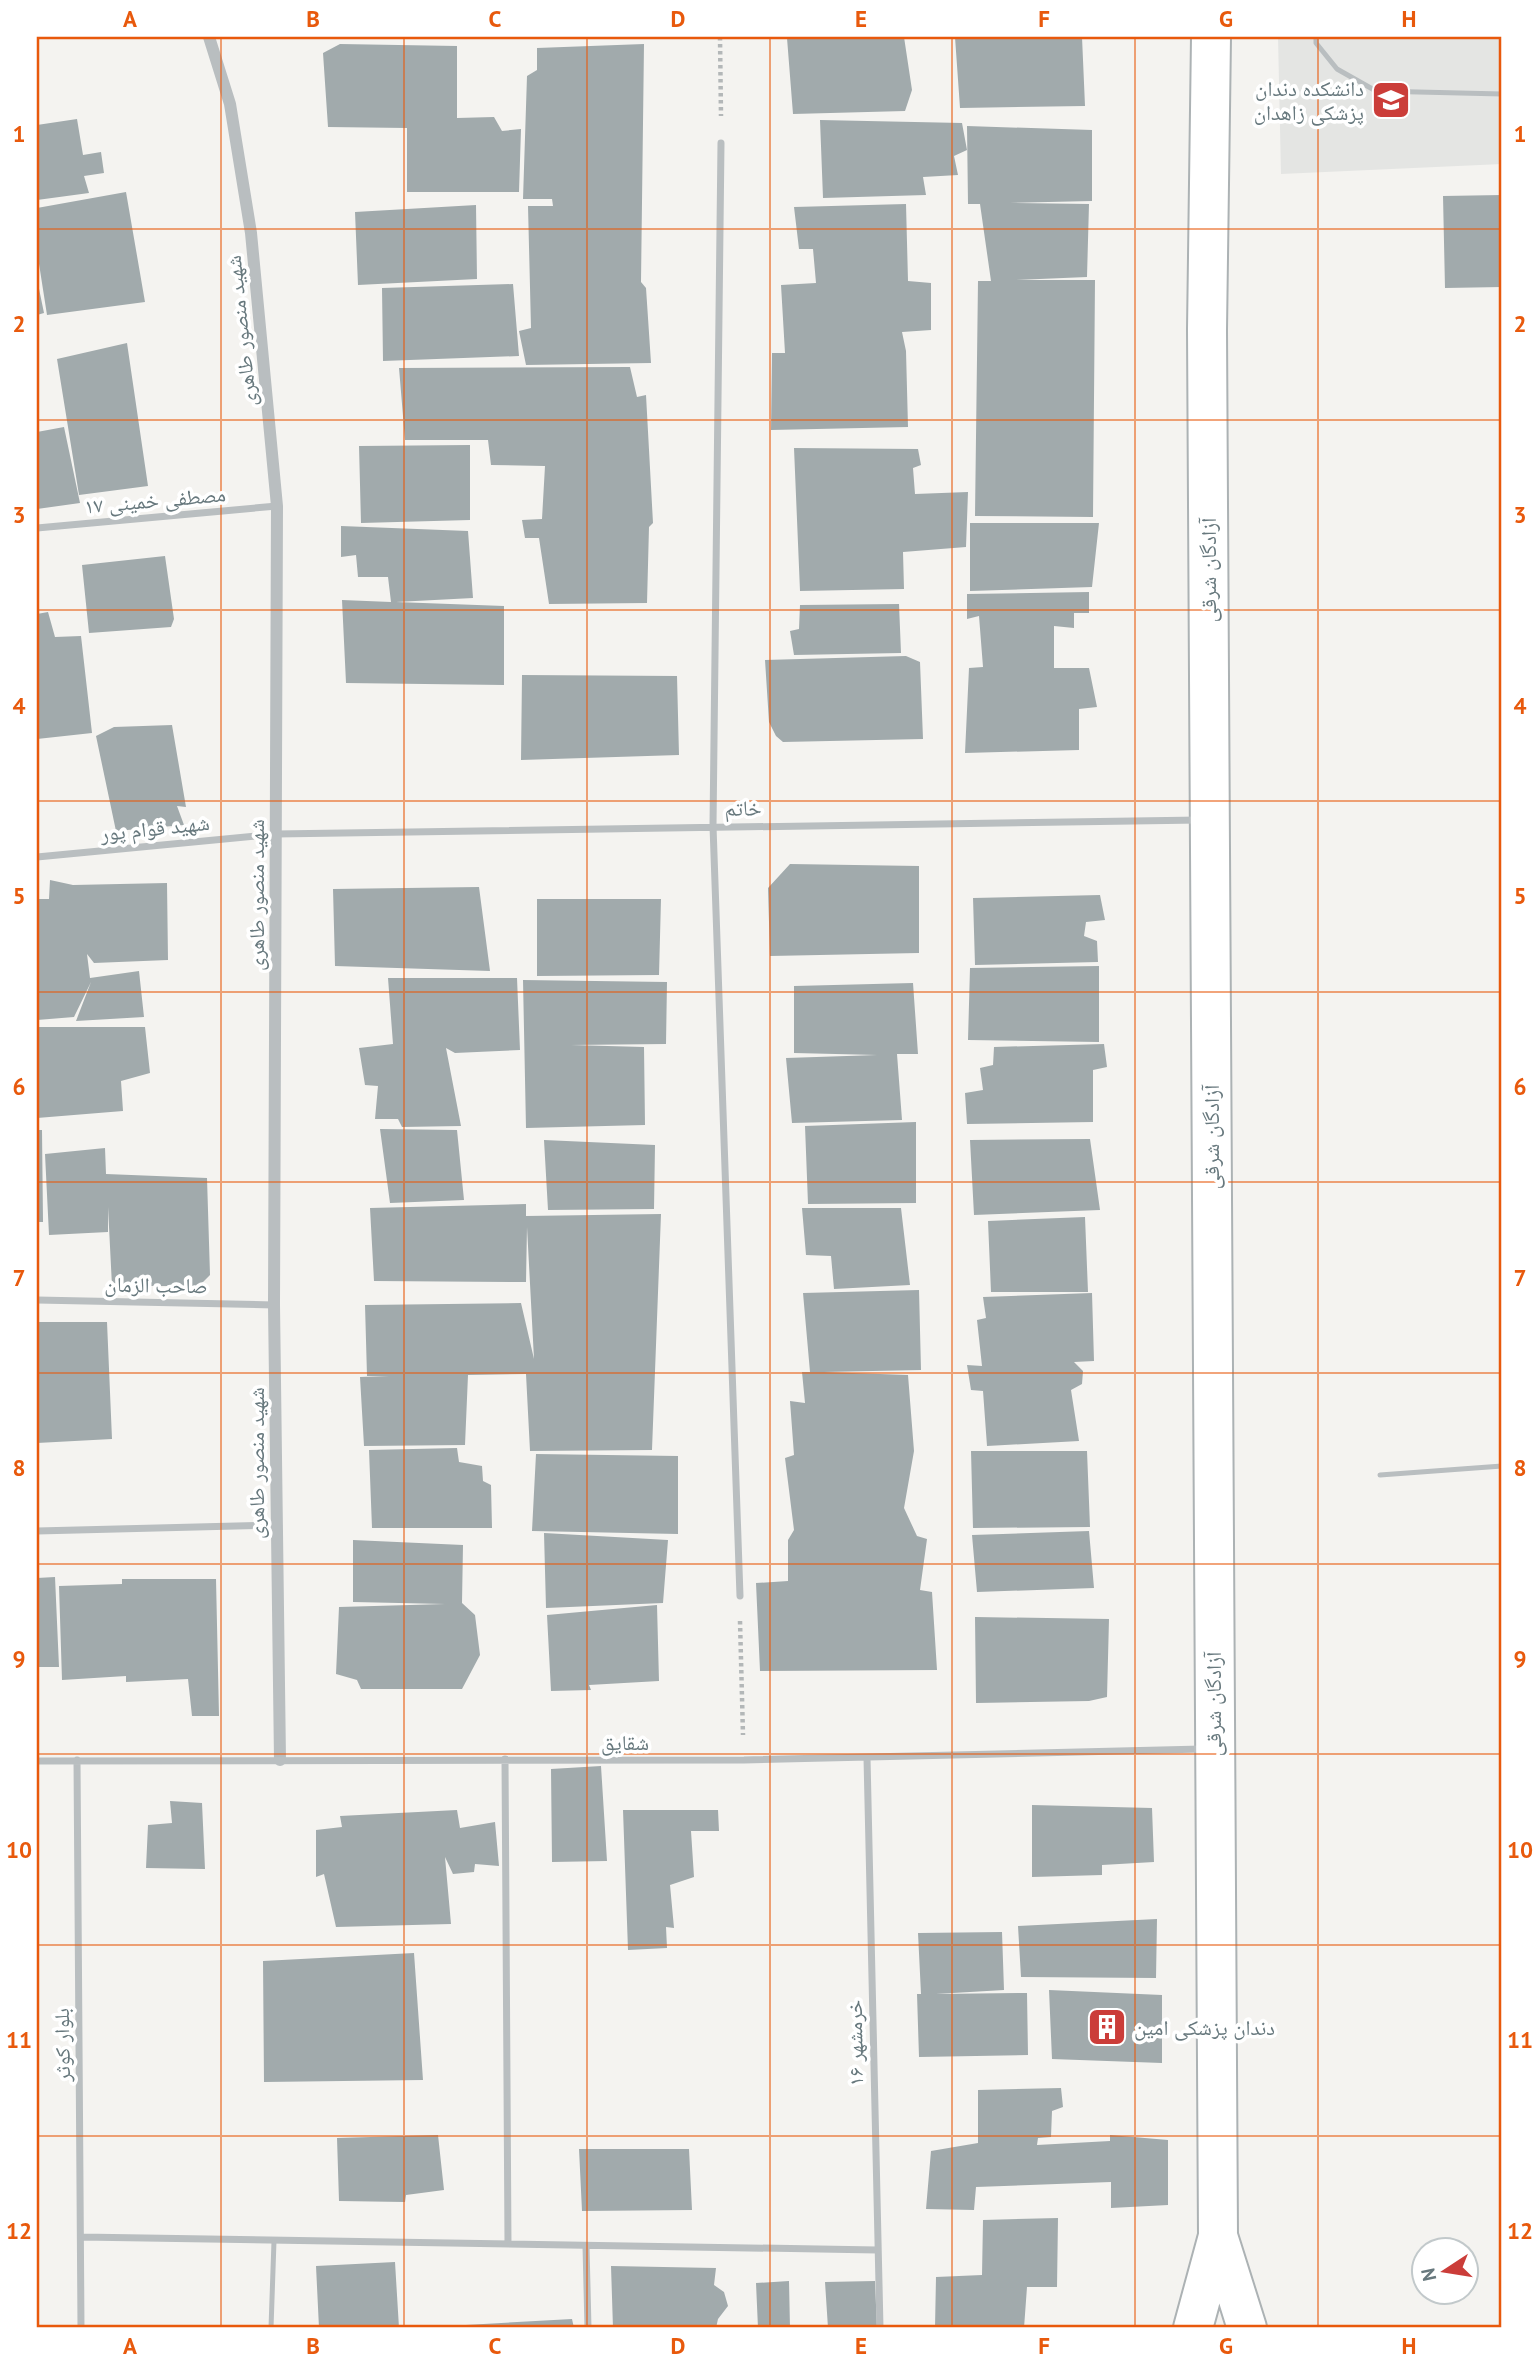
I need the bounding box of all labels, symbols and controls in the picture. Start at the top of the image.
text: A [123,4,137,33]
text: B [306,4,320,33]
text: C [489,4,502,33]
text: D [671,4,685,33]
text: E [855,4,867,33]
text: F [1038,4,1050,33]
text: G [1219,4,1233,33]
text: H [1402,4,1416,33]
place label: دانشکده دندان پزشکی زاهدان [1254,75,1364,126]
school or university icon: دانشکده دندان پزشکی زاهدان [1370,79,1412,121]
text: 1 [12,119,26,148]
text: 1 [1513,119,1527,148]
street label: شهید منصور طاهری [220,254,262,408]
text: 2 [12,309,26,338]
text: 2 [1513,309,1527,338]
street label: مصطفی خمینی ۱۷ [83,480,227,520]
text: 3 [12,500,26,529]
text: 3 [1513,500,1527,529]
street label: آزادگان شرقی [1195,517,1222,622]
text: 4 [12,691,26,720]
text: 4 [1513,691,1527,720]
street label: خاتم [724,794,762,823]
street label: شهید قوام پور [98,809,211,848]
street label: شهید منصور طاهری [243,819,270,971]
text: 5 [12,881,26,910]
text: 5 [1513,881,1527,910]
text: 6 [12,1072,26,1101]
text: 6 [1513,1072,1527,1101]
street label: آزادگان شرقی [1198,1084,1225,1189]
text: 7 [12,1263,26,1292]
text: 7 [1513,1263,1527,1292]
street label: صاحب الزمان [104,1271,208,1299]
street label: شهید منصور طاهری [243,1387,270,1539]
text: 8 [12,1453,26,1482]
text: 8 [1513,1453,1527,1482]
text: 9 [12,1644,26,1673]
text: 9 [1513,1644,1527,1673]
street label: آزادگان شرقی [1200,1651,1227,1756]
street label: شقایق [601,1729,649,1756]
text: 10 [6,1835,32,1864]
text: 10 [1507,1835,1533,1864]
street label: خرمشهر ۱۶ [841,2000,869,2086]
building icon: دندان پزشکی امین [1086,2006,1128,2048]
street label: بلوار کوثر [48,2008,76,2083]
place label: دندان پزشکی امین [1134,2014,1275,2041]
text: 11 [6,2025,32,2054]
text: 11 [1507,2025,1533,2054]
text: 12 [6,2216,32,2245]
text: 12 [1507,2216,1533,2245]
north arrow [1410,2236,1480,2306]
text: N [1415,2266,1441,2283]
text: A [123,2331,137,2360]
text: B [306,2331,320,2360]
text: C [489,2331,502,2360]
text: D [671,2331,685,2360]
text: E [855,2331,867,2360]
text: F [1038,2331,1050,2360]
text: G [1219,2331,1233,2360]
text: H [1402,2331,1416,2360]

